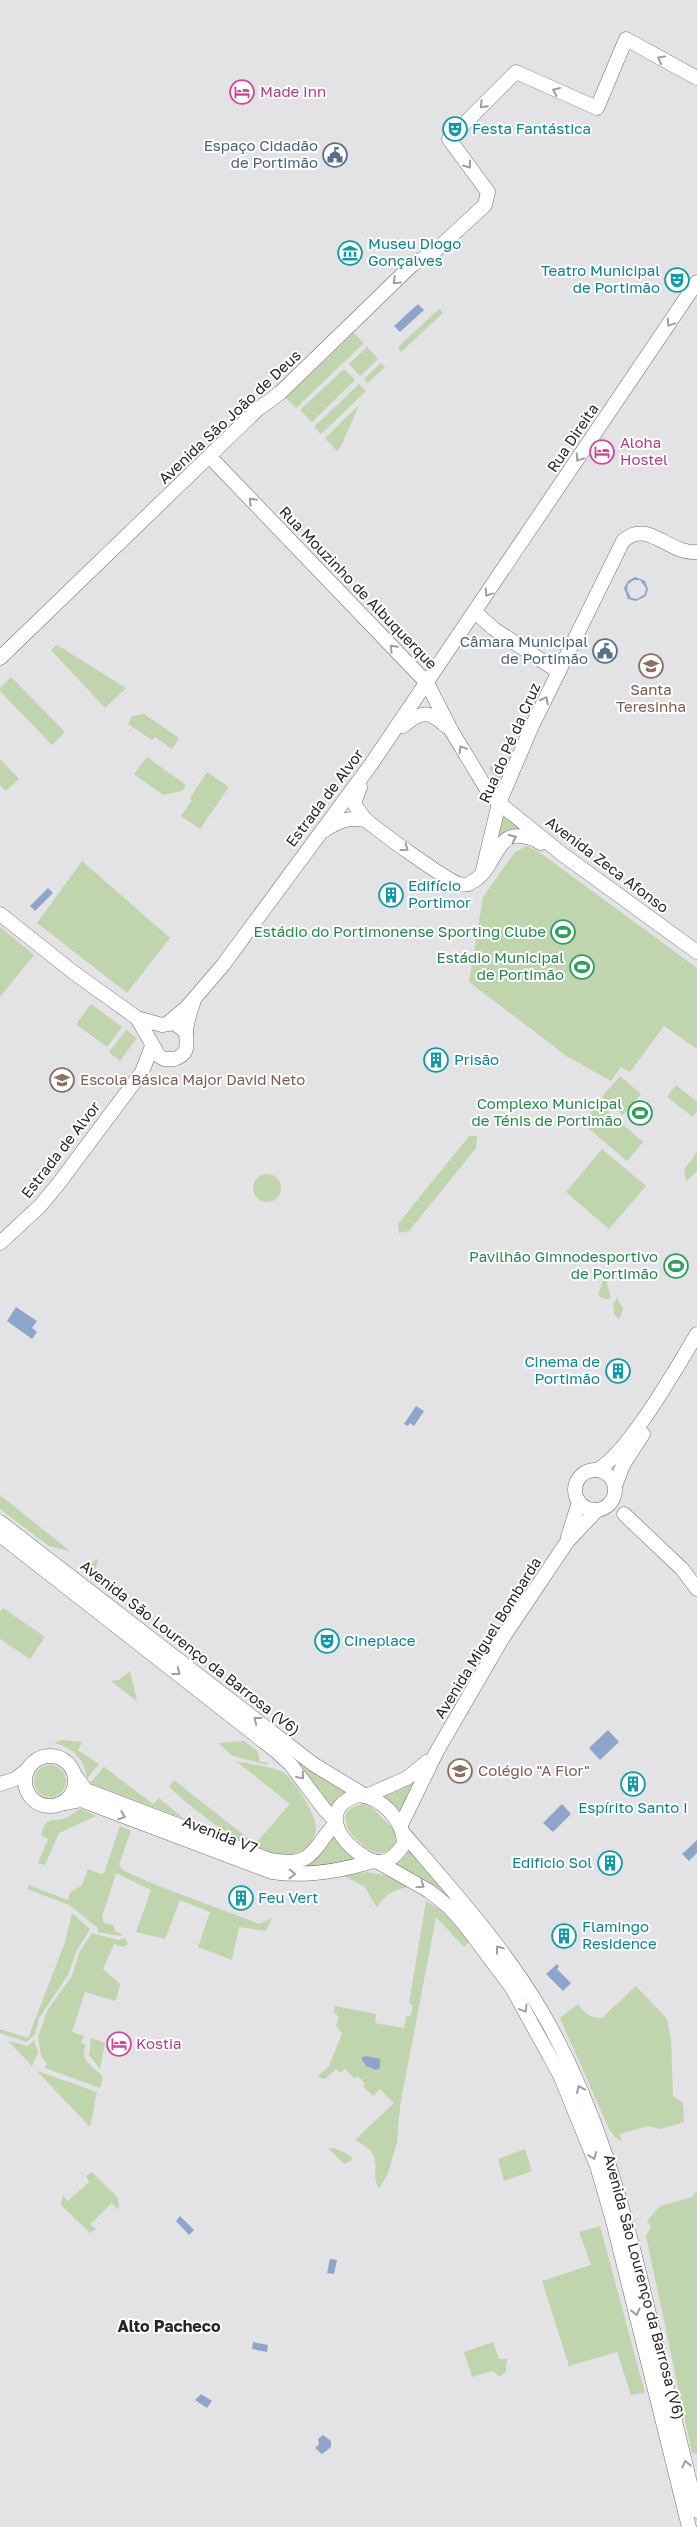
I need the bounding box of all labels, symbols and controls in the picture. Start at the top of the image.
one-way arrow [658,55,667,65]
hotel icon: Made Inn [229,79,255,105]
place label: Made Inn [260,82,326,100]
one-way arrow [552,86,561,97]
one-way arrow [480,99,489,108]
theatre icon: Festa Fantástica [442,116,468,142]
place label: Festa Fantástica [472,119,591,137]
place label: Espaço Cidadão de Portimão [204,136,318,171]
public building icon: Espaço Cidadão de Portimão [322,142,348,168]
one-way arrow [463,159,471,168]
place label: Museu Diogo Gonçalves [368,234,461,269]
museum icon: Museu Diogo Gonçalves [337,240,363,266]
place label: Teatro Municipal de Portimão [541,261,660,296]
theatre icon: Teatro Municipal de Portimão [664,267,690,293]
one-way arrow [392,275,401,284]
one-way arrow [667,317,676,327]
street label: Avenida São João de Deus [154,346,304,487]
street label: Rua Direita [543,400,602,475]
place label: Aloha Hostel [620,433,668,468]
hotel icon: Aloha Hostel [589,439,615,465]
one-way arrow [576,452,585,462]
one-way arrow [249,498,258,507]
street label: Rua Mouzinho de Albuquerque [276,502,442,673]
one-way arrow [485,587,494,596]
place label: Câmara Municipal de Portimão [460,632,588,667]
public building icon: Câmara Municipal de Portimão [592,638,618,664]
one-way arrow [390,645,399,654]
school or university icon: Santa Teresinha [638,653,664,679]
street label: Rua do Pé da Cruz [475,679,544,805]
place label: Santa Teresinha [616,680,686,715]
one-way arrow [539,697,549,706]
street label: Estrada de Alvor [282,745,367,850]
one-way arrow [459,745,468,754]
street label: Avenida Zeca Afonso [543,812,672,916]
one-way arrow [508,833,517,844]
one-way arrow [399,842,409,851]
place label: Edifício Portimor [408,876,471,911]
building icon: Edifício Portimor [378,882,404,908]
sports icon: Estádio do Portimonense Sporting Clube [550,919,576,945]
place label: Estádio do Portimonense Sporting Clube [254,922,546,940]
place label: Estádio Municipal de Portimão [437,948,564,983]
sports icon: Estádio Municipal de Portimão [569,954,595,980]
building icon: Prisão [423,1047,449,1073]
place label: Prisão [454,1050,499,1068]
school or university icon: Escola Básica Major David Neto [49,1067,75,1093]
place label: Escola Básica Major David Neto [80,1070,305,1088]
place label: Complexo Municipal de Ténis de Portimão [471,1094,622,1129]
street label: Estrada de Alvor [17,1097,104,1201]
sports icon: Complexo Municipal de Ténis de Portimão [627,1100,653,1126]
place label: Pavilhão Gimnodesportivo de Portimão [469,1247,658,1282]
sports icon: Pavilhão Gimnodesportivo de Portimão [663,1253,689,1279]
place label: Cinema de Portimão [524,1352,600,1387]
building icon: Cinema de Portimão [605,1358,631,1384]
street label: Avenida Miguel Bombarda [430,1554,544,1721]
street label: Avenida São Lourenço da Barrosa (V6) [77,1556,304,1739]
theatre icon: Cineplace [314,1628,340,1654]
place label: Cineplace [344,1631,416,1649]
one-way arrow [171,1667,180,1675]
one-way arrow [254,1718,263,1726]
school or university icon: Colégio "A Flor" [447,1758,473,1784]
place label: Colégio "A Flor" [478,1761,590,1779]
one-way arrow [295,1771,304,1780]
building icon: Espírito Santo I [620,1771,646,1797]
place label: Espírito Santo I [578,1798,688,1816]
one-way arrow [117,1809,126,1820]
street label: Avenida V7 [180,1812,260,1857]
building icon: Edificio Sol [597,1850,623,1876]
place label: Edificio Sol [512,1853,592,1871]
one-way arrow [288,1869,296,1879]
one-way arrow [415,1879,425,1888]
building icon: Feu Vert [228,1885,254,1911]
place label: Feu Vert [258,1888,318,1906]
place label: Flamingo Residence [582,1917,657,1952]
building icon: Flamingo Residence [551,1923,577,1949]
one-way arrow [497,1946,505,1955]
one-way arrow [518,2003,528,2012]
hotel icon: Kostia [106,2031,132,2057]
place label: Kostia [136,2034,182,2052]
one-way arrow [576,2085,587,2094]
one-way arrow [587,2151,597,2160]
street label: Avenida São Lourenço da Barrosa (V6) [601,2152,689,2421]
one-way arrow [630,2308,641,2317]
district label: Alto Pacheco [117,2316,221,2336]
one-way arrow [681,2459,692,2468]

